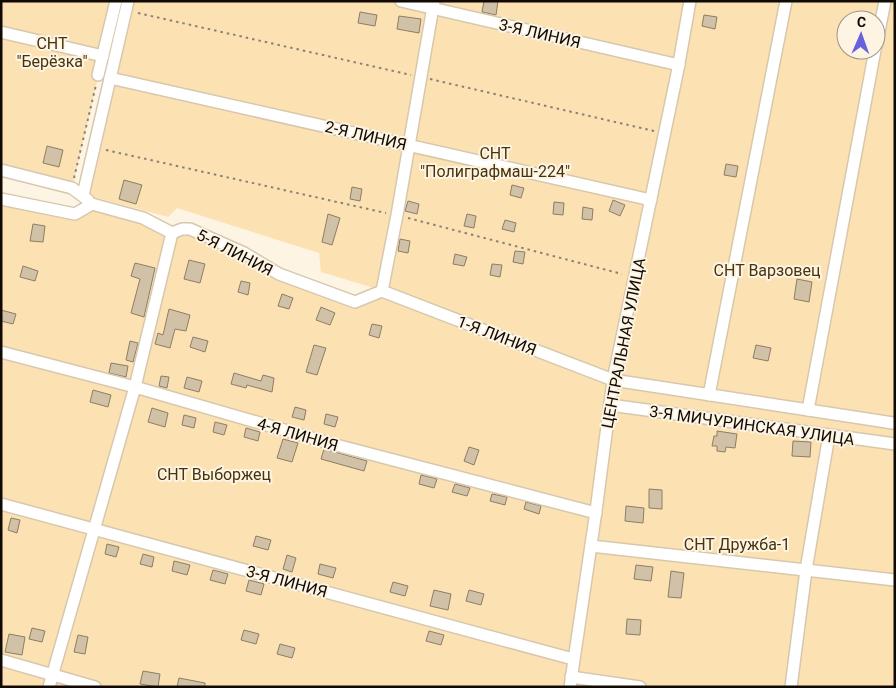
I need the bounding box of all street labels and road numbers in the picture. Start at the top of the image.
street label: 3-Я ЛИНИЯ [497,15,583,52]
street label: 2-Я ЛИНИЯ [323,117,409,154]
street label: 5-Я ЛИНИЯ [193,225,276,280]
street label: ЦЕНТРАЛЬНАЯ УЛИЦА [598,256,649,430]
street label: 1-Я ЛИНИЯ [455,312,539,359]
street label: 3-Я МИЧУРИНСКАЯ УЛИЦА [648,402,856,449]
street label: 4-Я ЛИНИЯ [255,414,341,455]
street label: 3-Я ЛИНИЯ [244,562,330,601]

